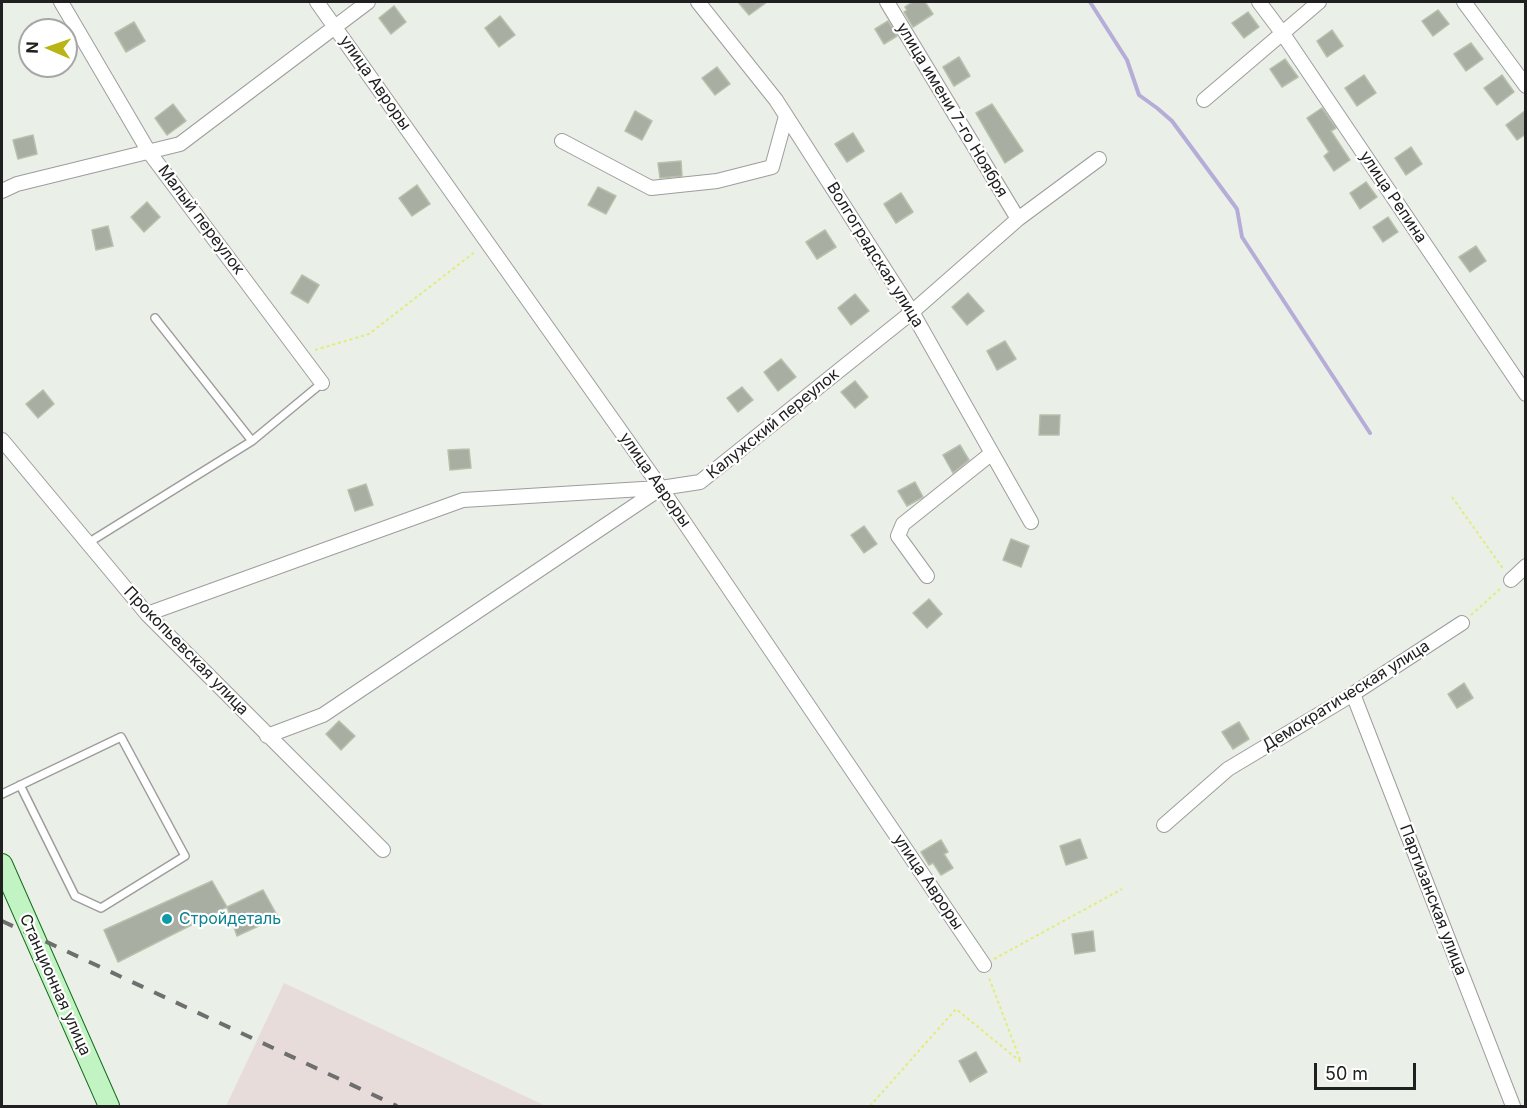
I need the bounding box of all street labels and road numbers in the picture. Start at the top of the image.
street label: улица имени 7-го Ноября [892,19,1012,201]
street label: улица Авроры [335,32,415,134]
street label: улица Репина [1355,147,1431,247]
street label: Малый переулок [154,162,248,278]
street label: Волгоградская улица [823,179,927,331]
street label: Калужский переулок [703,365,843,483]
street label: улица Авроры [615,429,695,531]
street label: Прокопьевская улица [120,583,252,719]
street label: Демократическая улица [1259,637,1433,755]
street label: Партизанская улица [1395,822,1471,978]
street label: улица Авроры [889,831,967,933]
street label: Станционная улица [15,911,95,1059]

